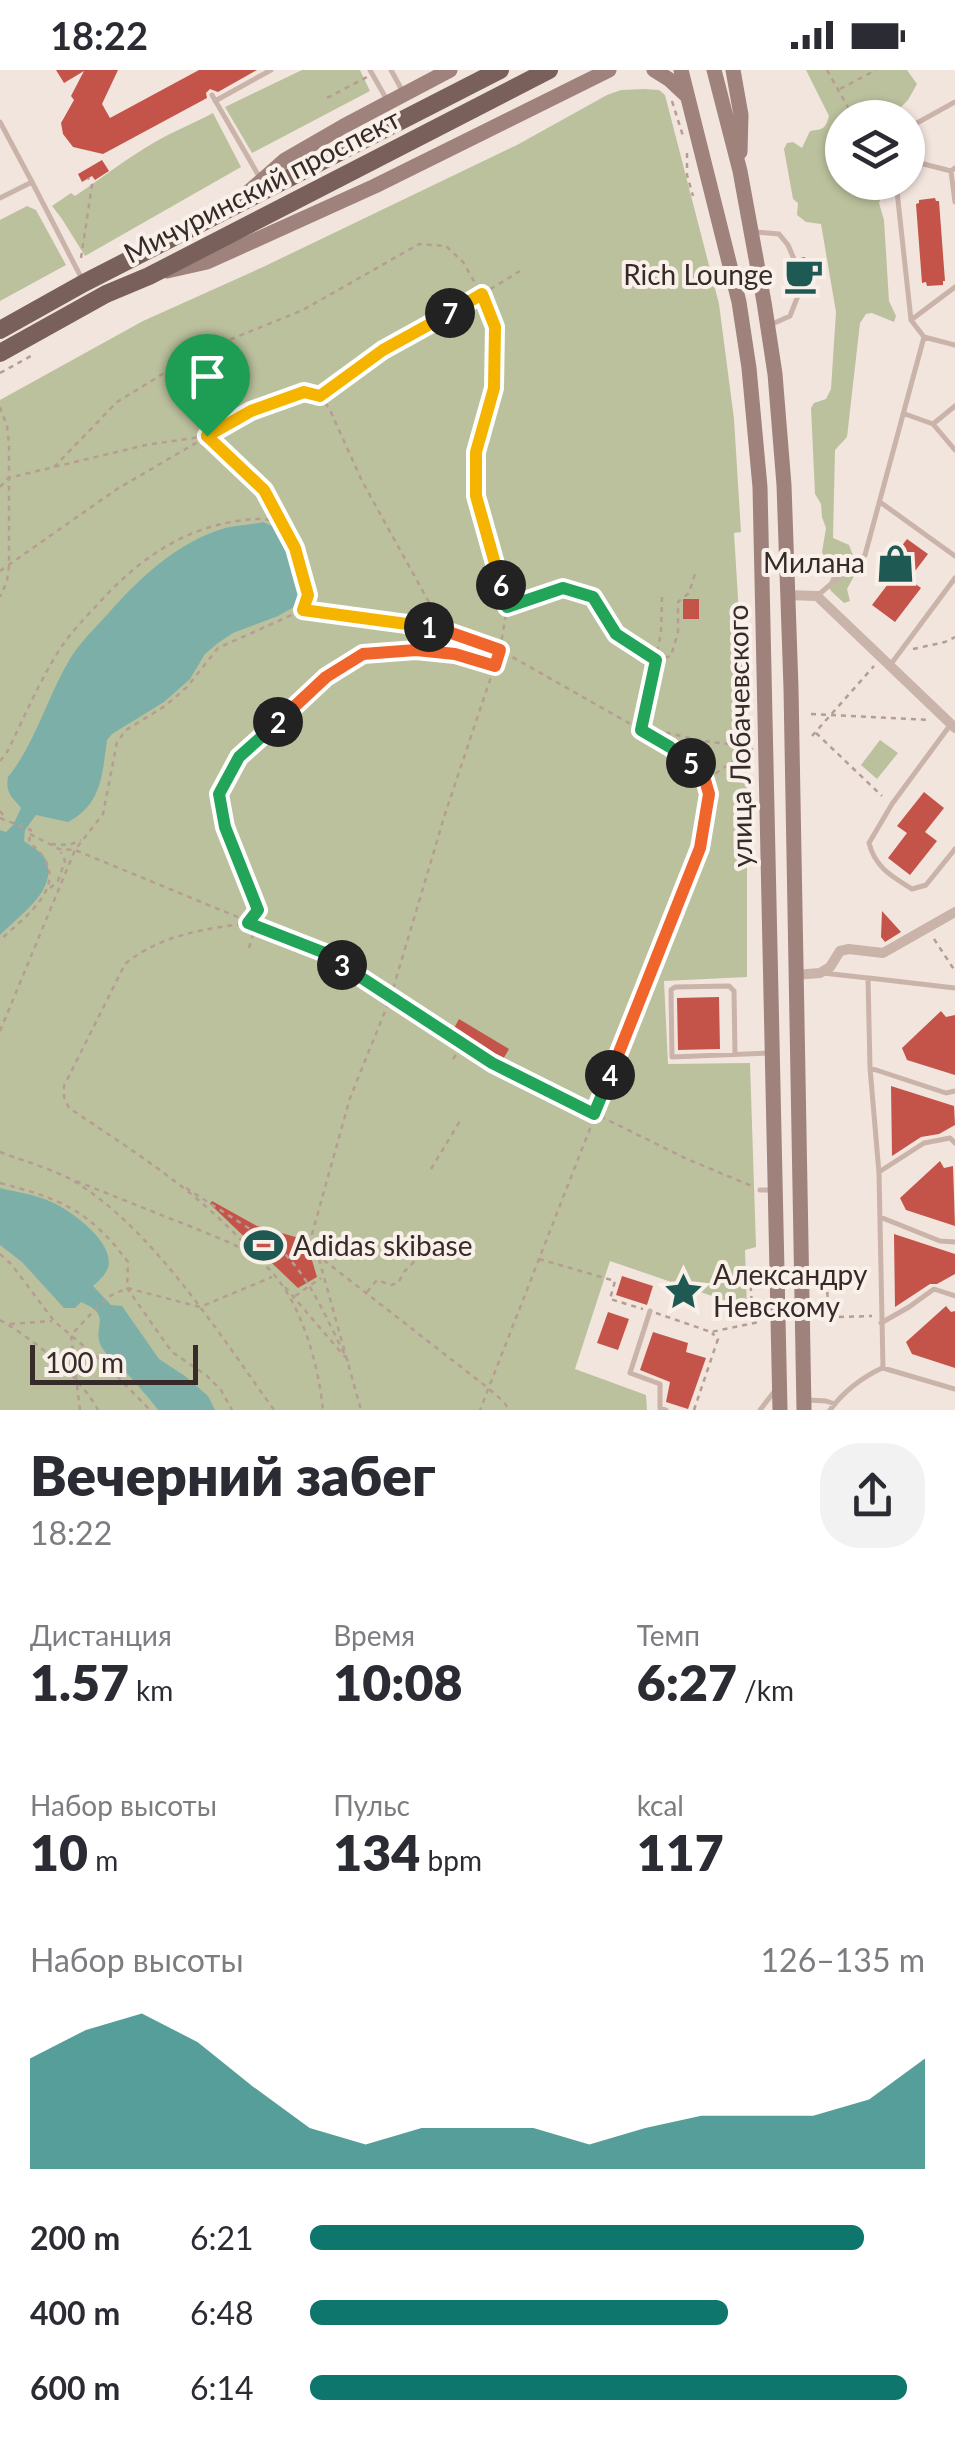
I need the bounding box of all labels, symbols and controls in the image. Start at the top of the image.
text: 18:22 [50,12,148,58]
map controls [825,100,925,200]
button: layers [825,100,925,200]
street label: Мичуринский проспект [118,101,405,270]
cafe icon: Rich Lounge [782,254,824,296]
place label: Rich Lounge [623,257,773,291]
pin: 7 [425,288,475,338]
text: 7 [442,296,458,330]
pin [165,334,250,437]
icon: arrive [180,349,235,404]
shop icon: Милана [874,542,916,584]
place label: Милана [763,545,865,579]
pin: 6 [476,560,526,610]
text: 6 [493,568,509,602]
pin: 1 [404,602,454,652]
street label: улица Лобачевского [720,604,758,868]
text: 1 [421,610,437,644]
pin: 2 [253,697,303,747]
text: 2 [270,705,286,739]
pin: 5 [666,738,716,788]
text: 5 [683,746,699,780]
pin: 3 [317,940,367,990]
text: 3 [334,948,350,982]
pin: 4 [585,1050,635,1100]
text: 4 [602,1058,618,1092]
sports icon: Adidas skibase [242,1225,284,1267]
place label: Adidas skibase [293,1228,473,1262]
place label: Александру Невскому [713,1257,868,1323]
place icon: Александру Невскому [662,1270,704,1312]
scale bar [30,1340,198,1384]
text: 100 m [45,1345,124,1379]
text: Вечерний забег [30,1442,435,1508]
button: share [820,1443,925,1548]
text: 18:22 [30,1513,112,1552]
text: Дистанция [30,1618,172,1652]
text: Время [333,1618,415,1652]
text: Темп [637,1618,700,1652]
text: 1.57 [30,1652,129,1712]
text: 10:08 [333,1652,463,1712]
text: 6:27 [637,1652,737,1712]
text: km [129,1673,173,1707]
text: /km [737,1673,794,1707]
text: Набор высоты [30,1788,217,1822]
text: Пульс [333,1788,410,1822]
text: kcal [637,1788,684,1822]
text: 10 [30,1822,88,1882]
text: 134 [333,1822,420,1882]
text: 117 [637,1822,724,1882]
text: m [88,1843,118,1877]
text: bpm [420,1843,482,1877]
text: Набор высоты [30,1940,244,1979]
text: 126–135 m [761,1940,925,1979]
text: 200 m [30,2218,120,2257]
text: 6:21 [190,2218,254,2257]
text: 400 m [30,2293,120,2332]
text: 6:48 [190,2293,254,2332]
text: 600 m [30,2368,120,2407]
text: 6:14 [190,2368,254,2407]

